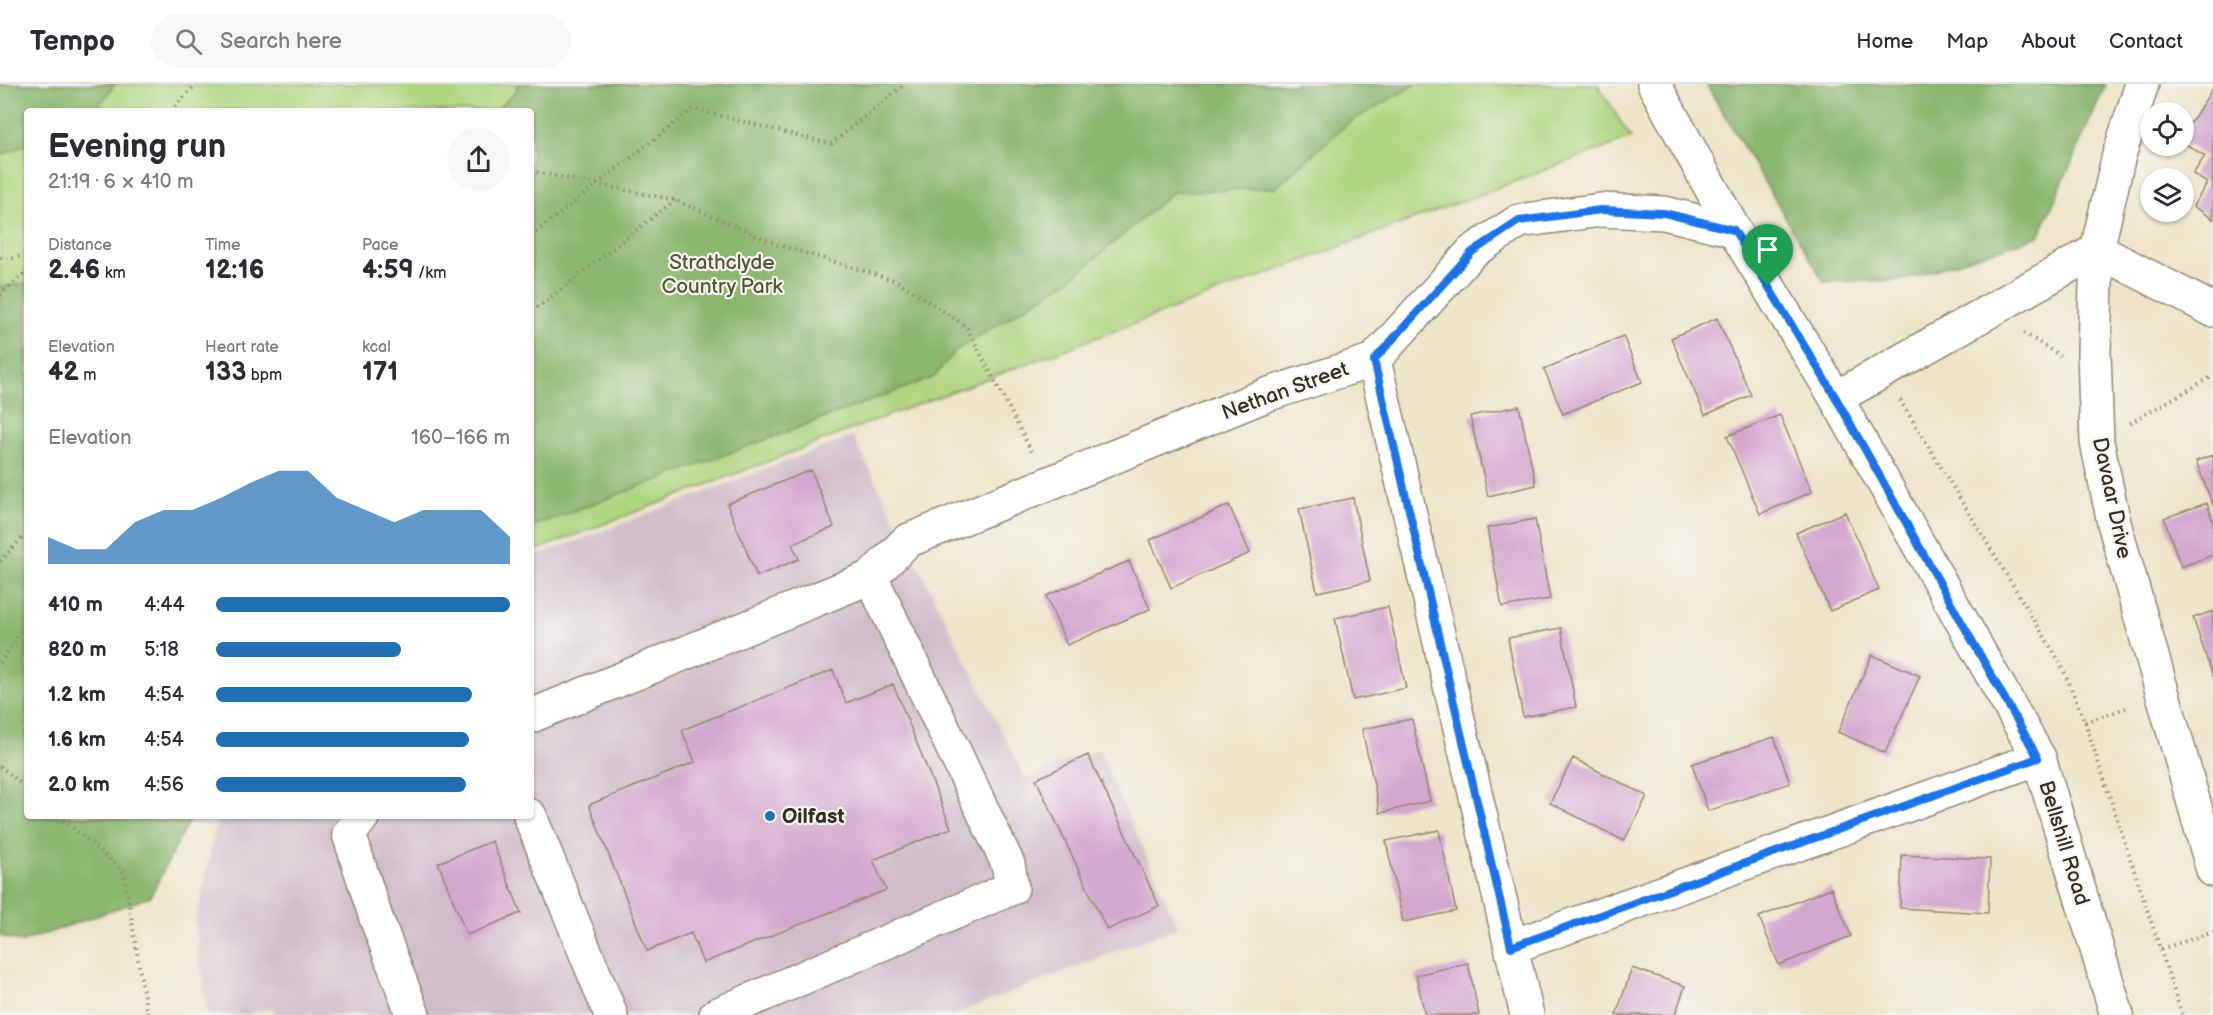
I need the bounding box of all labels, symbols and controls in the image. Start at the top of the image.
search box [151,14,571,68]
text: Tempo [30,25,115,58]
icon: search [172,25,205,58]
text: Search here [220,28,342,55]
text: Home [1856,29,1913,54]
text: Map [1946,29,1988,54]
text: About [2021,29,2076,54]
text: Contact [2109,29,2183,54]
map controls [2140,102,2194,222]
button: locate [2140,102,2194,156]
text: Evening run [48,127,226,167]
button: share [447,128,510,191]
button: layers [2140,168,2194,222]
text: 21:19 · 6 × 410 m [48,170,194,194]
pin [1742,224,1793,286]
icon: arrive [1751,233,1784,266]
text: Distance [48,236,112,255]
text: Time [205,236,240,255]
text: Pace [362,236,398,255]
park label: Strathclyde Country Park [661,250,783,299]
text: 2.46 [48,255,100,286]
text: 12:16 [205,255,264,286]
text: 4:59 [362,255,414,286]
text: km [100,264,126,283]
text: /km [414,264,446,283]
text: Elevation [48,338,115,357]
text: Heart rate [205,338,279,357]
text: kcal [362,338,391,357]
street label: Nethan Street [1218,356,1352,425]
text: 42 [48,357,79,388]
text: 133 [205,357,246,388]
text: 171 [362,357,398,388]
text: m [79,366,96,385]
text: bpm [246,366,282,385]
text: Elevation [48,426,131,450]
text: 160–166 m [411,426,510,450]
street label: Davaar Drive [2087,435,2137,561]
text: 410 m [48,593,103,617]
text: 4:44 [144,593,185,617]
text: 820 m [48,638,107,662]
text: 5:18 [144,638,179,662]
text: 1.2 km [48,683,106,707]
text: 4:54 [144,683,184,707]
text: 1.6 km [48,728,106,752]
text: 4:54 [144,728,184,752]
text: 2.0 km [48,773,110,797]
text: 4:56 [144,773,184,797]
street label: Bellshill Road [2033,778,2095,908]
place label: Oilfast [782,804,844,829]
marker: Oilfast [763,809,777,823]

